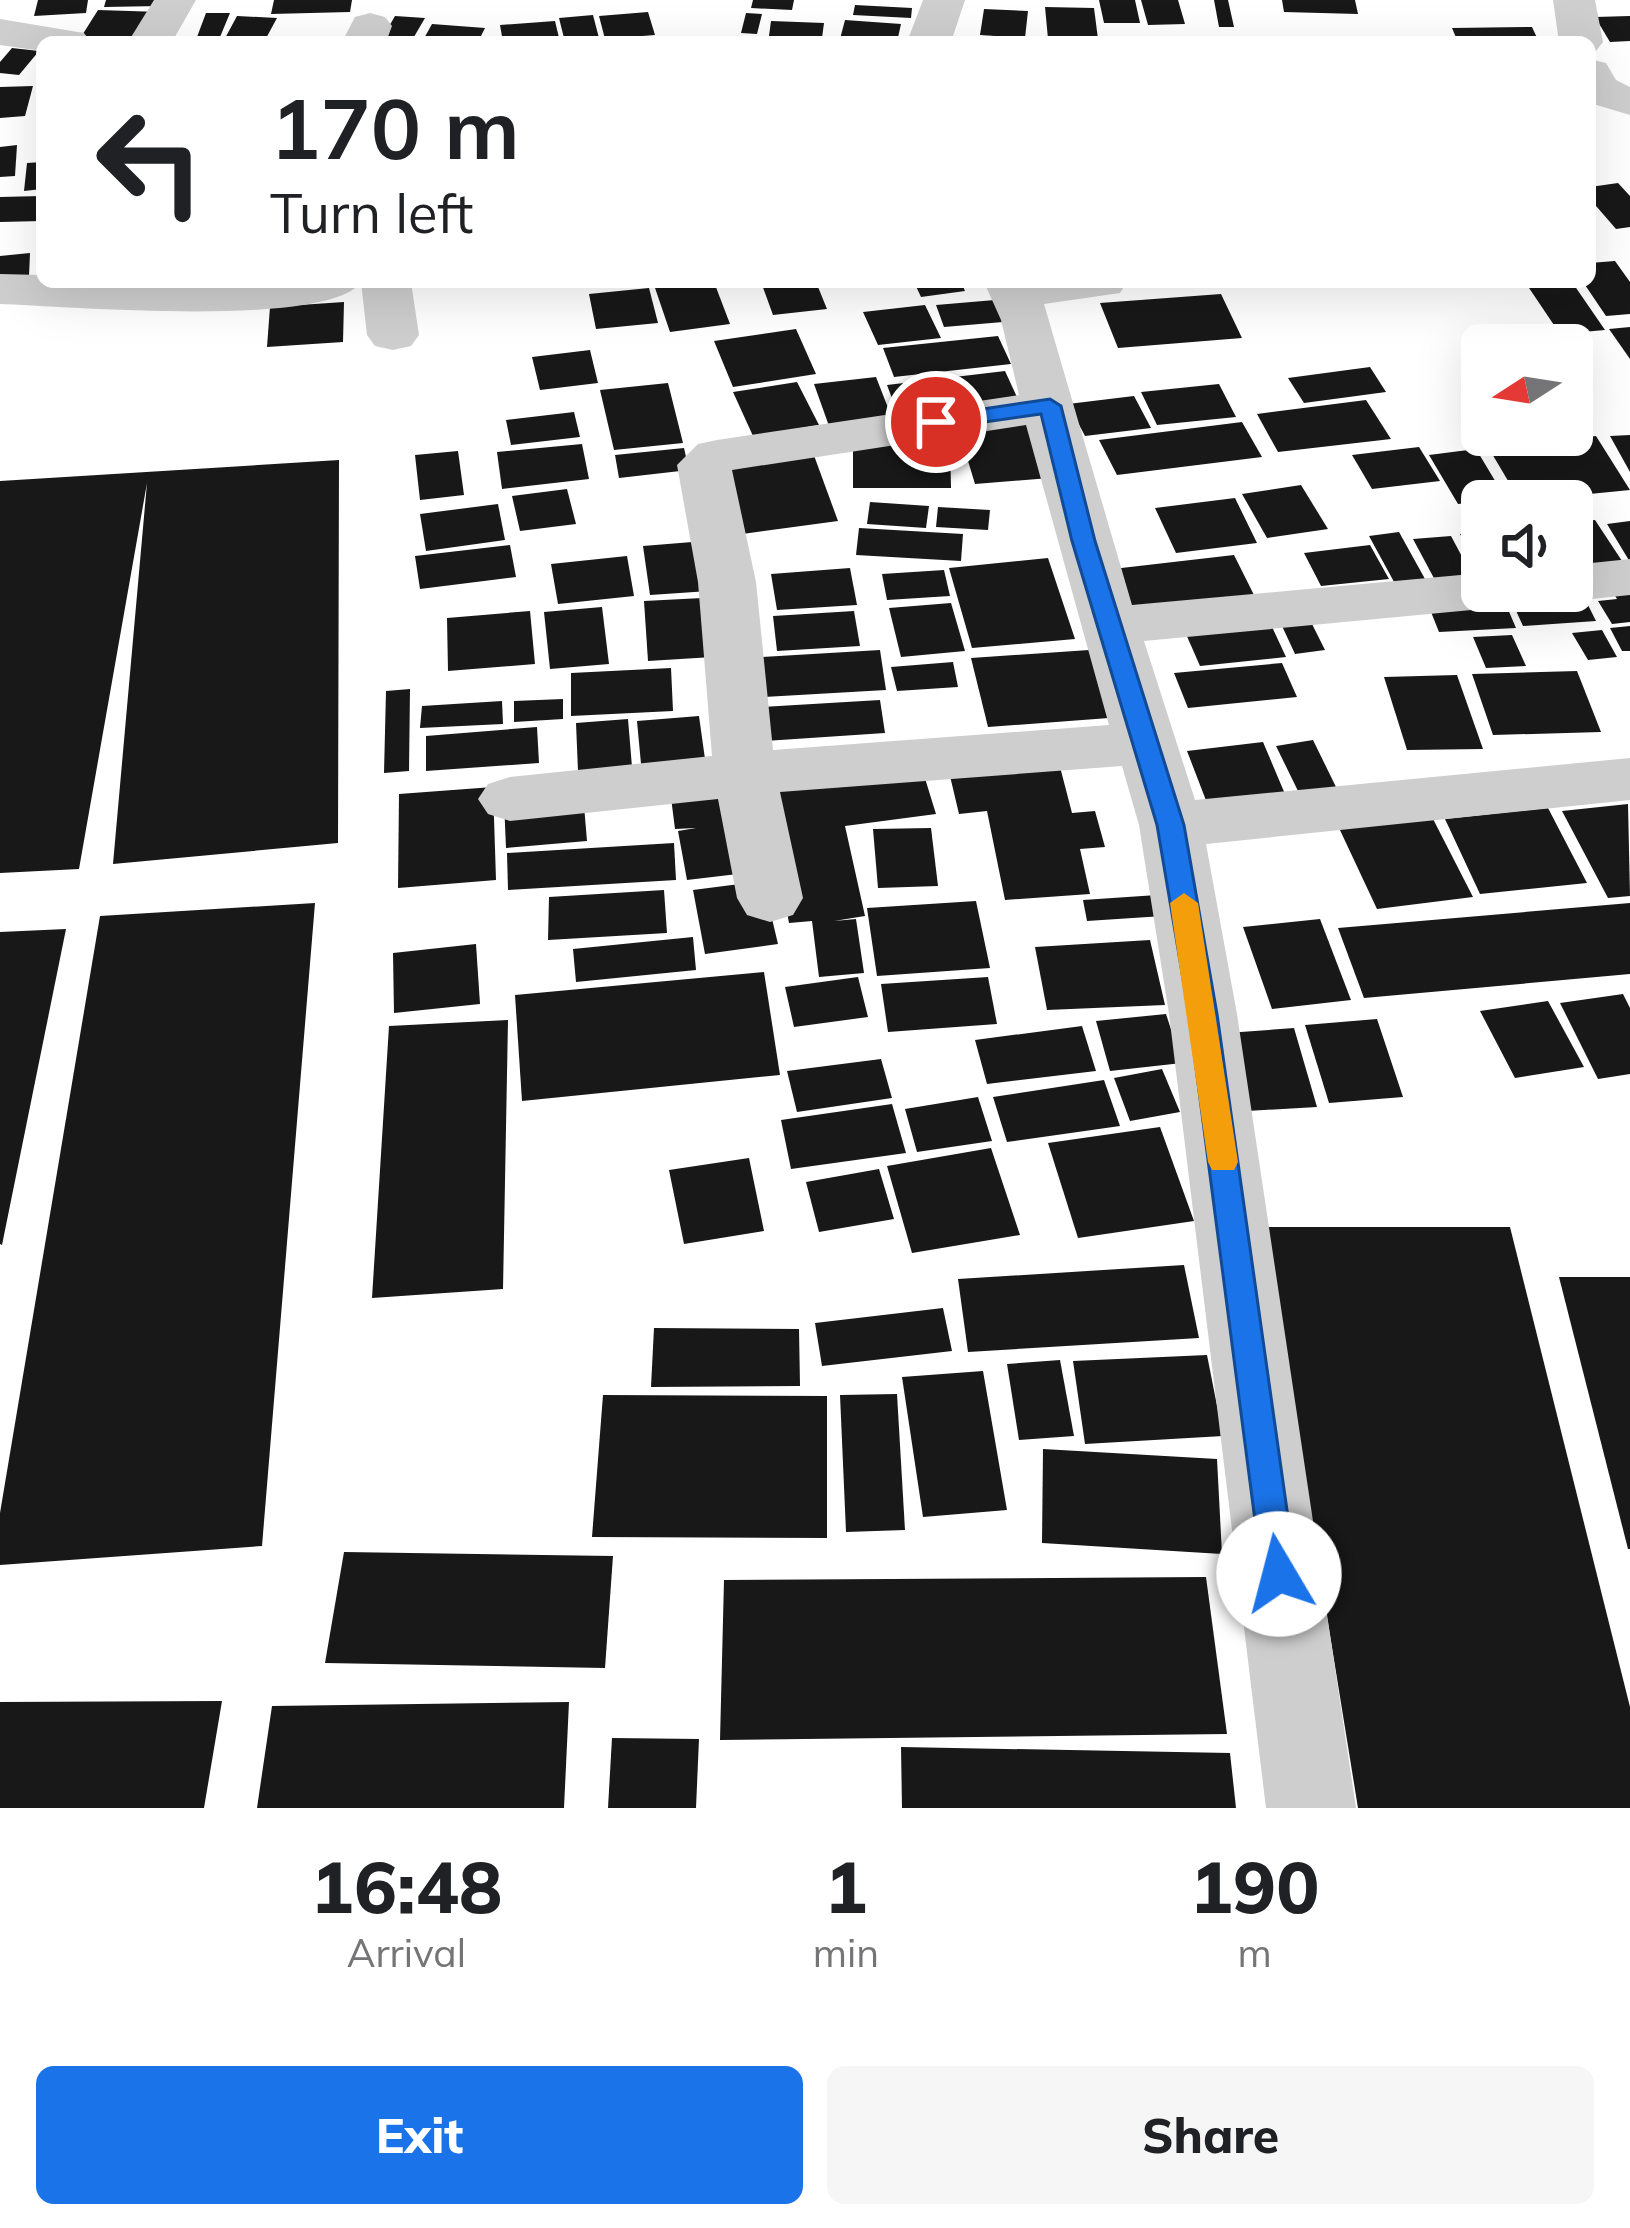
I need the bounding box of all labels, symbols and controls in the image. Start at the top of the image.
text: 170 m [270,75,520,180]
icon: left [72,84,228,240]
text: Turn left [270,179,473,247]
north arrow [1461,324,1593,456]
map controls [1461,324,1593,612]
pin [885,371,987,473]
icon: arrive [903,389,969,455]
button: sound [1461,480,1593,612]
position arrow [1216,1511,1342,1637]
text: 16:48 [311,1841,502,1931]
text: 1 [824,1841,868,1931]
text: 190 [1190,1841,1319,1931]
text: Arrival [347,1928,466,1977]
text: min [813,1928,879,1977]
text: m [1237,1928,1272,1977]
button: Exit [36,2066,803,2204]
button: Share [827,2066,1594,2204]

